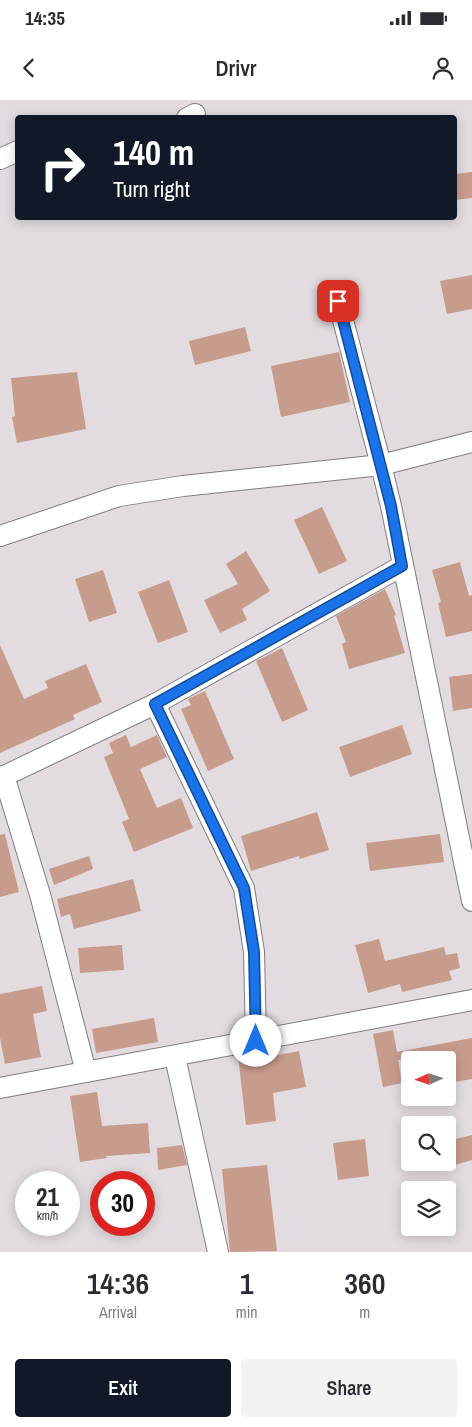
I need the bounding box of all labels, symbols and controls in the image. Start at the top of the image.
text: 14:35 [25,5,65,31]
text: Drivr [215,53,257,83]
icon: back [15,54,43,82]
icon: person [429,54,457,82]
text: 140 m [113,129,194,176]
icon: right [30,135,95,200]
text: Turn right [113,174,190,204]
pin [317,280,359,322]
icon: arrive [324,287,352,315]
position arrow [229,1014,281,1066]
north arrow [401,1051,456,1106]
map controls [401,1051,456,1236]
button: search [401,1116,456,1171]
speed limit sign: 30 [90,1171,155,1236]
text: 21 [36,1180,59,1214]
button: layers [401,1181,456,1236]
text: km/h [37,1208,58,1224]
text: 14:36 [87,1263,149,1303]
text: 1 [240,1263,254,1303]
text: 360 [344,1263,385,1303]
text: Arrival [99,1301,137,1323]
text: min [236,1301,258,1323]
text: m [359,1301,370,1323]
button: Exit [15,1359,231,1417]
button: Share [241,1359,457,1417]

